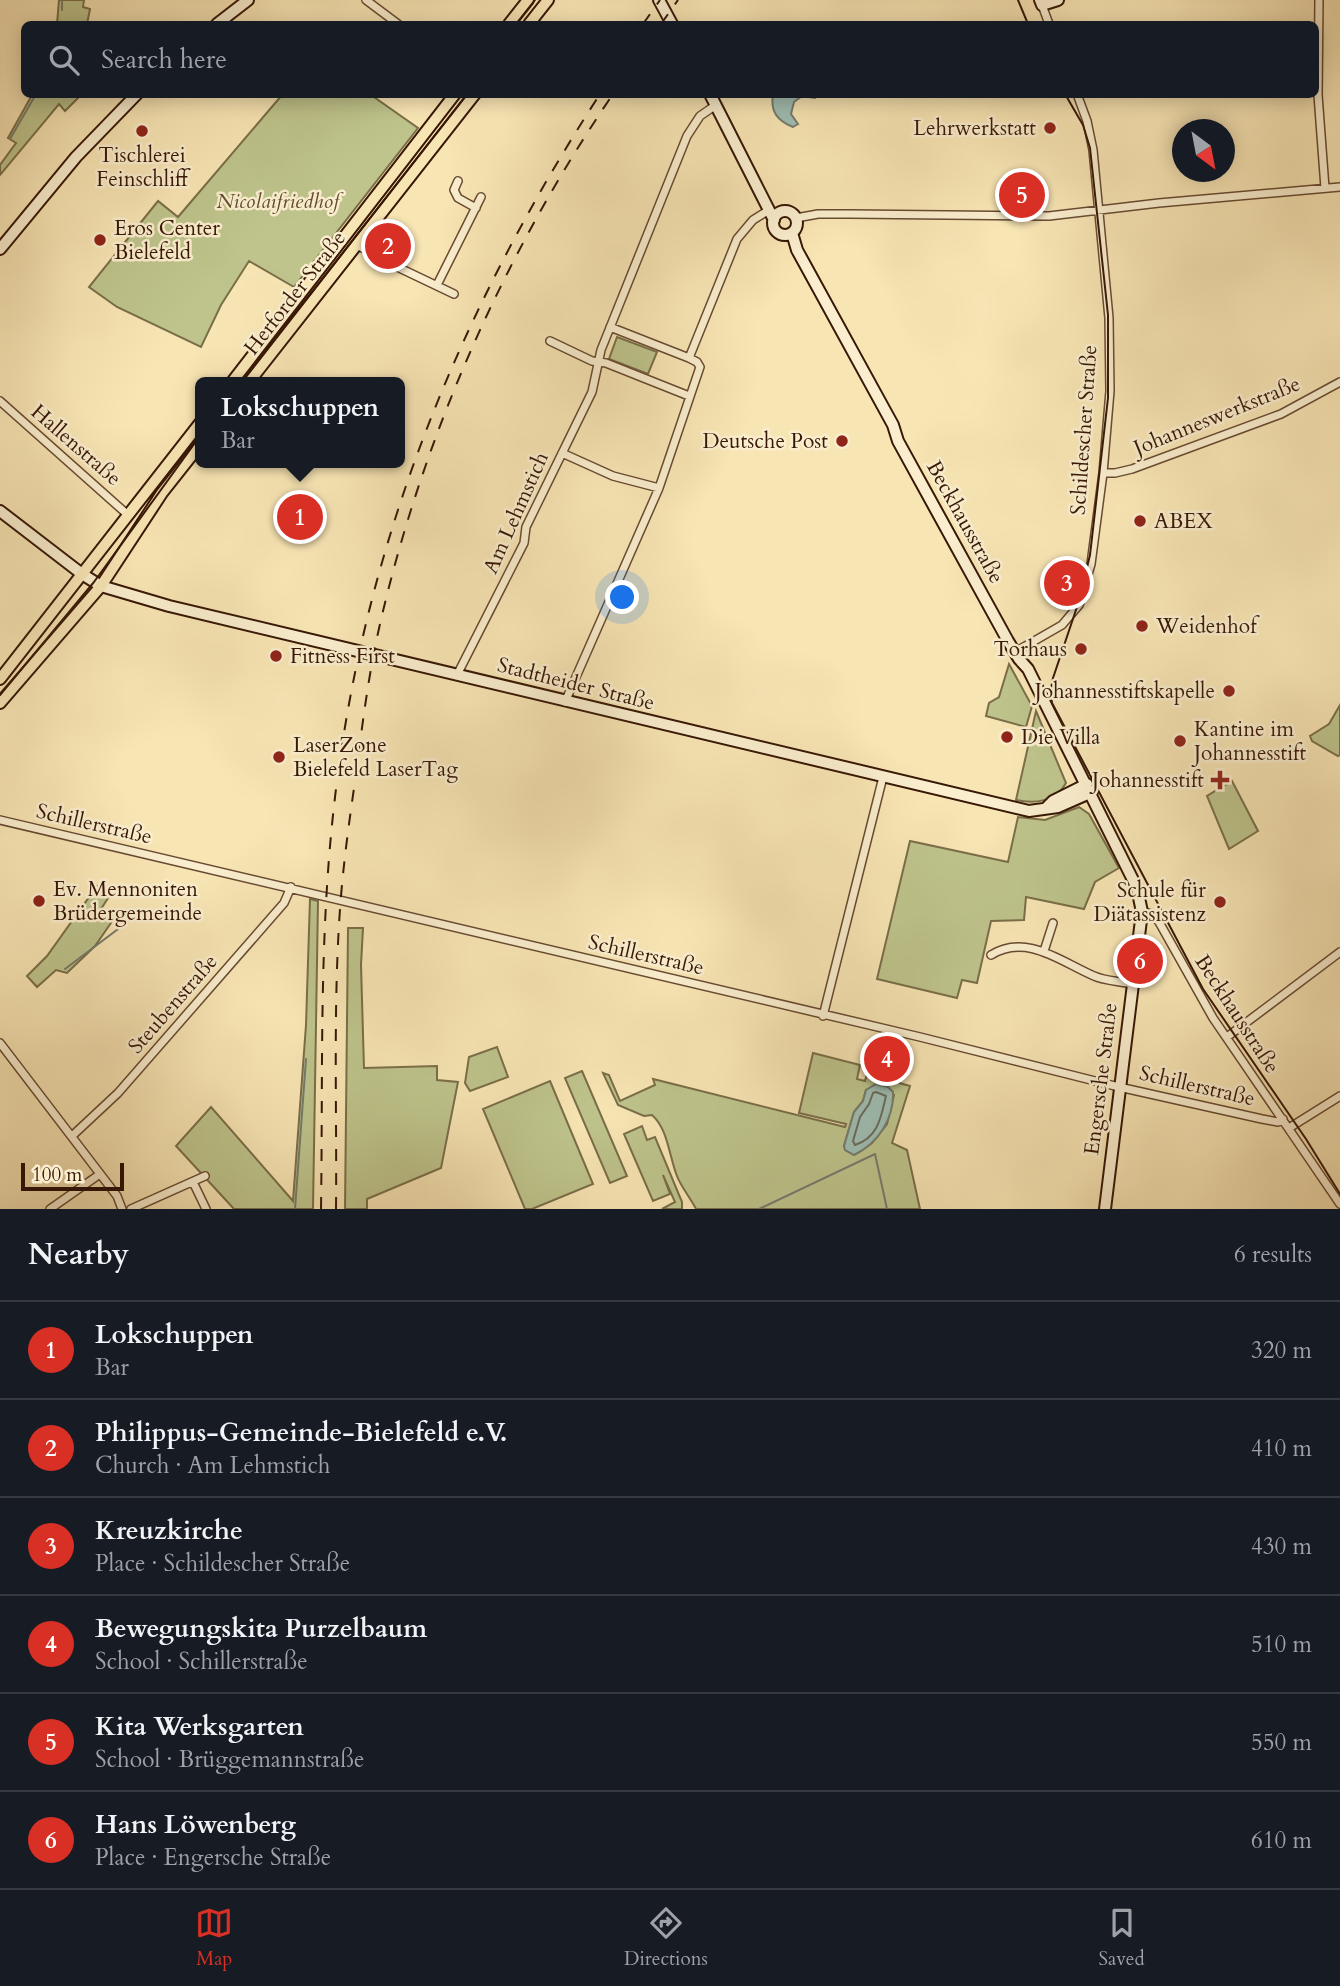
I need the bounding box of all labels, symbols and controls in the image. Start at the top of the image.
search box [21,21,1319,98]
icon: search [45,41,83,79]
text: Search here [101,42,227,77]
place label: Lehrwerkstatt [913,114,1036,143]
north arrow [1172,119,1235,182]
marker: Lehrwerkstatt [1042,120,1058,136]
marker: Tischlerei Feinschliff [134,123,150,139]
place label: Tischlerei Feinschliff [96,141,191,194]
pin: 5 [999,169,1045,221]
park label: Nicolaifriedhof [217,187,344,216]
place label: Eros Center Bielefeld [114,214,220,267]
pin: 2 [365,220,411,272]
street label: Herforder Straße [237,225,353,361]
marker: Eros Center Bielefeld [92,232,108,248]
street label: Schildescher Straße [1064,344,1104,516]
street label: Johanneswerkstraße [1127,369,1305,464]
popup [195,377,405,468]
text: Lokschuppen [221,390,379,425]
street label: Hallenstraße [25,398,127,492]
text: Bar [221,425,255,456]
place label: Deutsche Post [703,427,828,456]
marker: Deutsche Post [834,433,850,449]
street label: Am Lehmstich [476,447,556,579]
street label: Beckhausstraße [919,455,1011,589]
pin: 1 [277,491,323,543]
place label: ABEX [1154,507,1213,536]
marker: ABEX [1132,513,1148,529]
pin: 3 [1044,557,1090,609]
your location [605,580,639,614]
place label: Weidenhof [1155,612,1260,641]
marker: Weidenhof [1134,618,1150,634]
place label: Torhaus [993,635,1067,664]
marker: Torhaus [1073,641,1089,657]
place label: Fitness First [290,642,395,671]
marker: Fitness First [268,648,284,664]
street label: Stadtheider Straße [494,650,658,718]
place label: Johannesstiftskapelle [1032,677,1215,706]
marker: Johannesstiftskapelle [1221,683,1237,699]
place label: Kantine im Johannesstift [1191,715,1306,768]
place label: Die Villa [1021,723,1100,752]
marker: Die Villa [999,729,1015,745]
place label: LaserZone Bielefeld LaserTag [293,731,458,784]
marker: Kantine im Johannesstift [1172,733,1188,749]
marker: LaserZone Bielefeld LaserTag [271,749,287,765]
place label: Johannesstift [1089,766,1204,795]
marker: Johannesstift [1210,770,1230,790]
street label: Schillerstraße [33,797,155,851]
place label: Ev. Mennoniten Brüdergemeinde [53,875,202,928]
place label: Schule für Diätassistenz [1094,876,1207,929]
marker: Ev. Mennoniten Brüdergemeinde [31,893,47,909]
marker: Schule für Diätassistenz [1212,894,1228,910]
street label: Schillerstraße [585,928,707,982]
pin: 6 [1117,935,1163,987]
street label: Steubenstraße [122,948,224,1060]
street label: Beckhausstraße [1188,949,1286,1079]
street label: Engersche Straße [1077,1001,1125,1157]
pin: 4 [864,1033,910,1085]
street label: Schillerstraße [1136,1059,1258,1113]
scale bar [21,1160,124,1192]
text: 100 m [32,1162,82,1188]
text: Nearby [28,1234,129,1275]
text: 6 results [1234,1239,1312,1270]
text: Lokschuppen [95,1317,254,1352]
text: 1 [45,1335,57,1366]
text: 320 m [1251,1335,1312,1366]
text: Bar [95,1352,129,1383]
text: Philippus-Gemeinde-Bielefeld e.V. [95,1415,507,1450]
text: 2 [45,1433,57,1464]
text: 410 m [1251,1433,1312,1464]
text: Church · Am Lehmstich [95,1450,331,1481]
text: Kreuzkirche [95,1513,243,1548]
text: 3 [45,1531,57,1562]
text: 430 m [1251,1531,1312,1562]
text: Place · Schildescher Straße [95,1548,350,1579]
text: Bewegungskita Purzelbaum [95,1611,427,1646]
text: 4 [45,1629,57,1660]
text: 510 m [1251,1629,1312,1660]
text: School · Schillerstraße [95,1646,308,1677]
text: Kita Werksgarten [95,1709,304,1744]
text: 5 [45,1727,57,1758]
text: 550 m [1251,1727,1312,1758]
text: School · Brüggemannstraße [95,1744,364,1775]
text: Hans Löwenberg [95,1807,296,1842]
text: 6 [45,1825,57,1856]
text: 610 m [1251,1825,1312,1856]
text: Place · Engersche Straße [95,1842,331,1873]
tab: Map [195,1904,233,1972]
tab: Directions [624,1904,708,1972]
tab: Saved [1099,1904,1145,1972]

